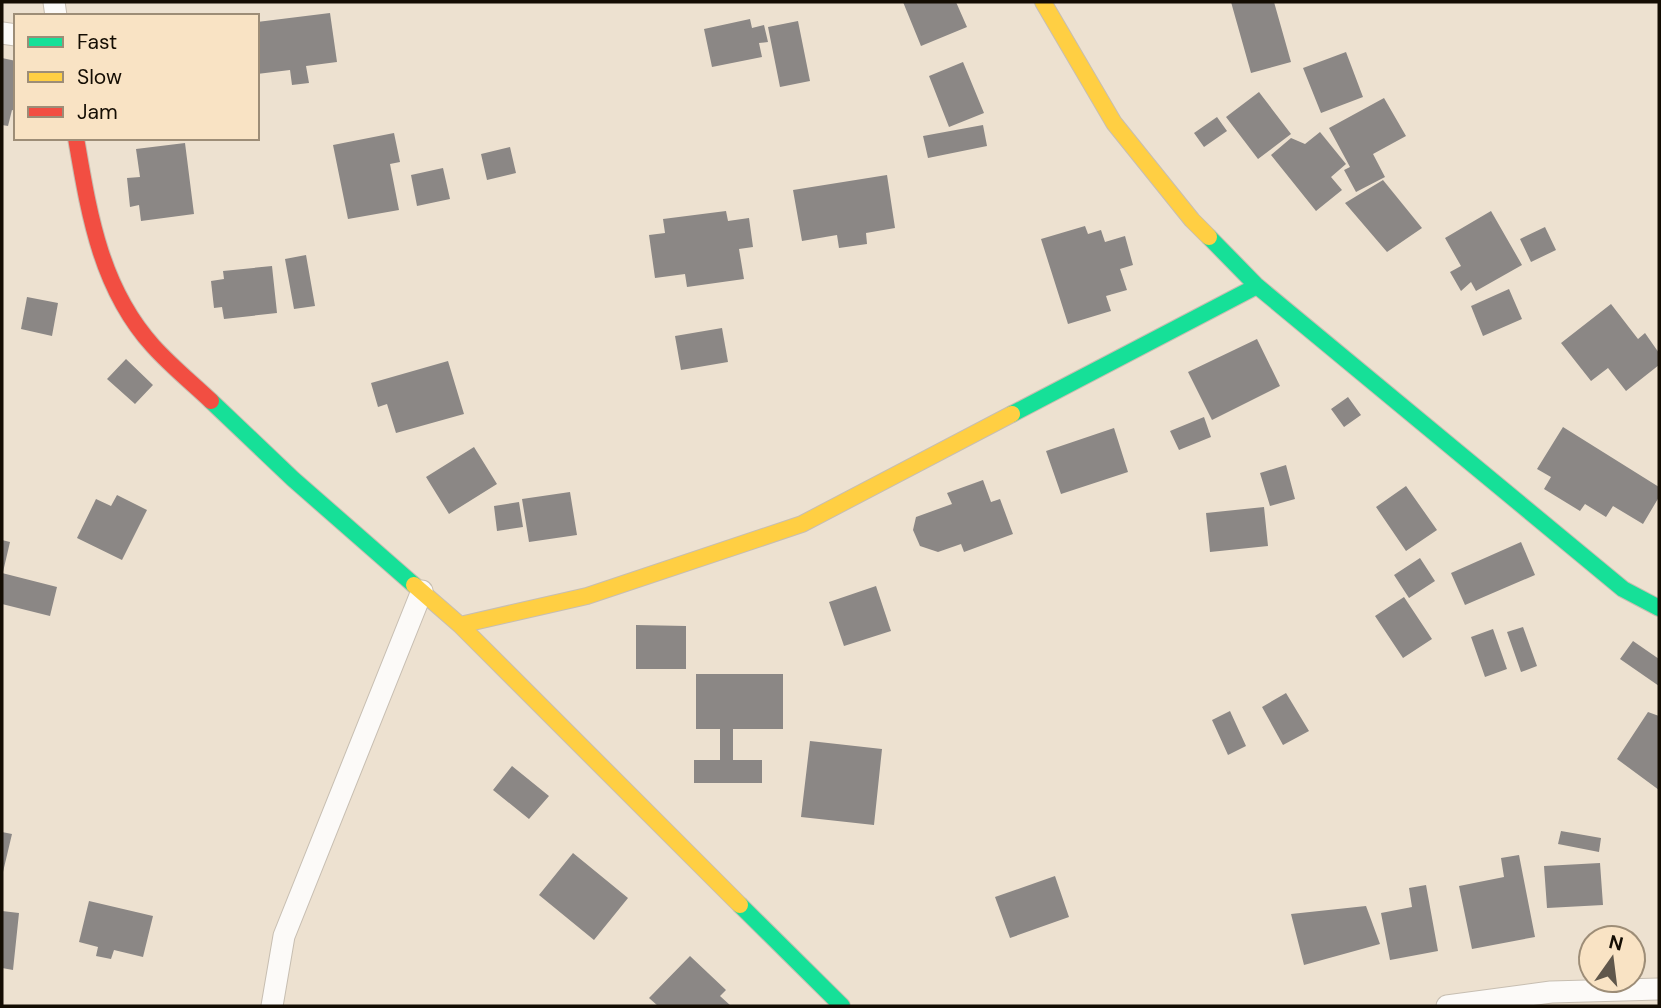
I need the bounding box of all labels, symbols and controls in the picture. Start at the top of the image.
legend [14,14,259,140]
text: Fast [77,28,117,56]
text: Slow [77,63,122,91]
text: Jam [77,98,118,126]
north arrow [1577,924,1647,994]
text: N [1606,929,1626,957]

